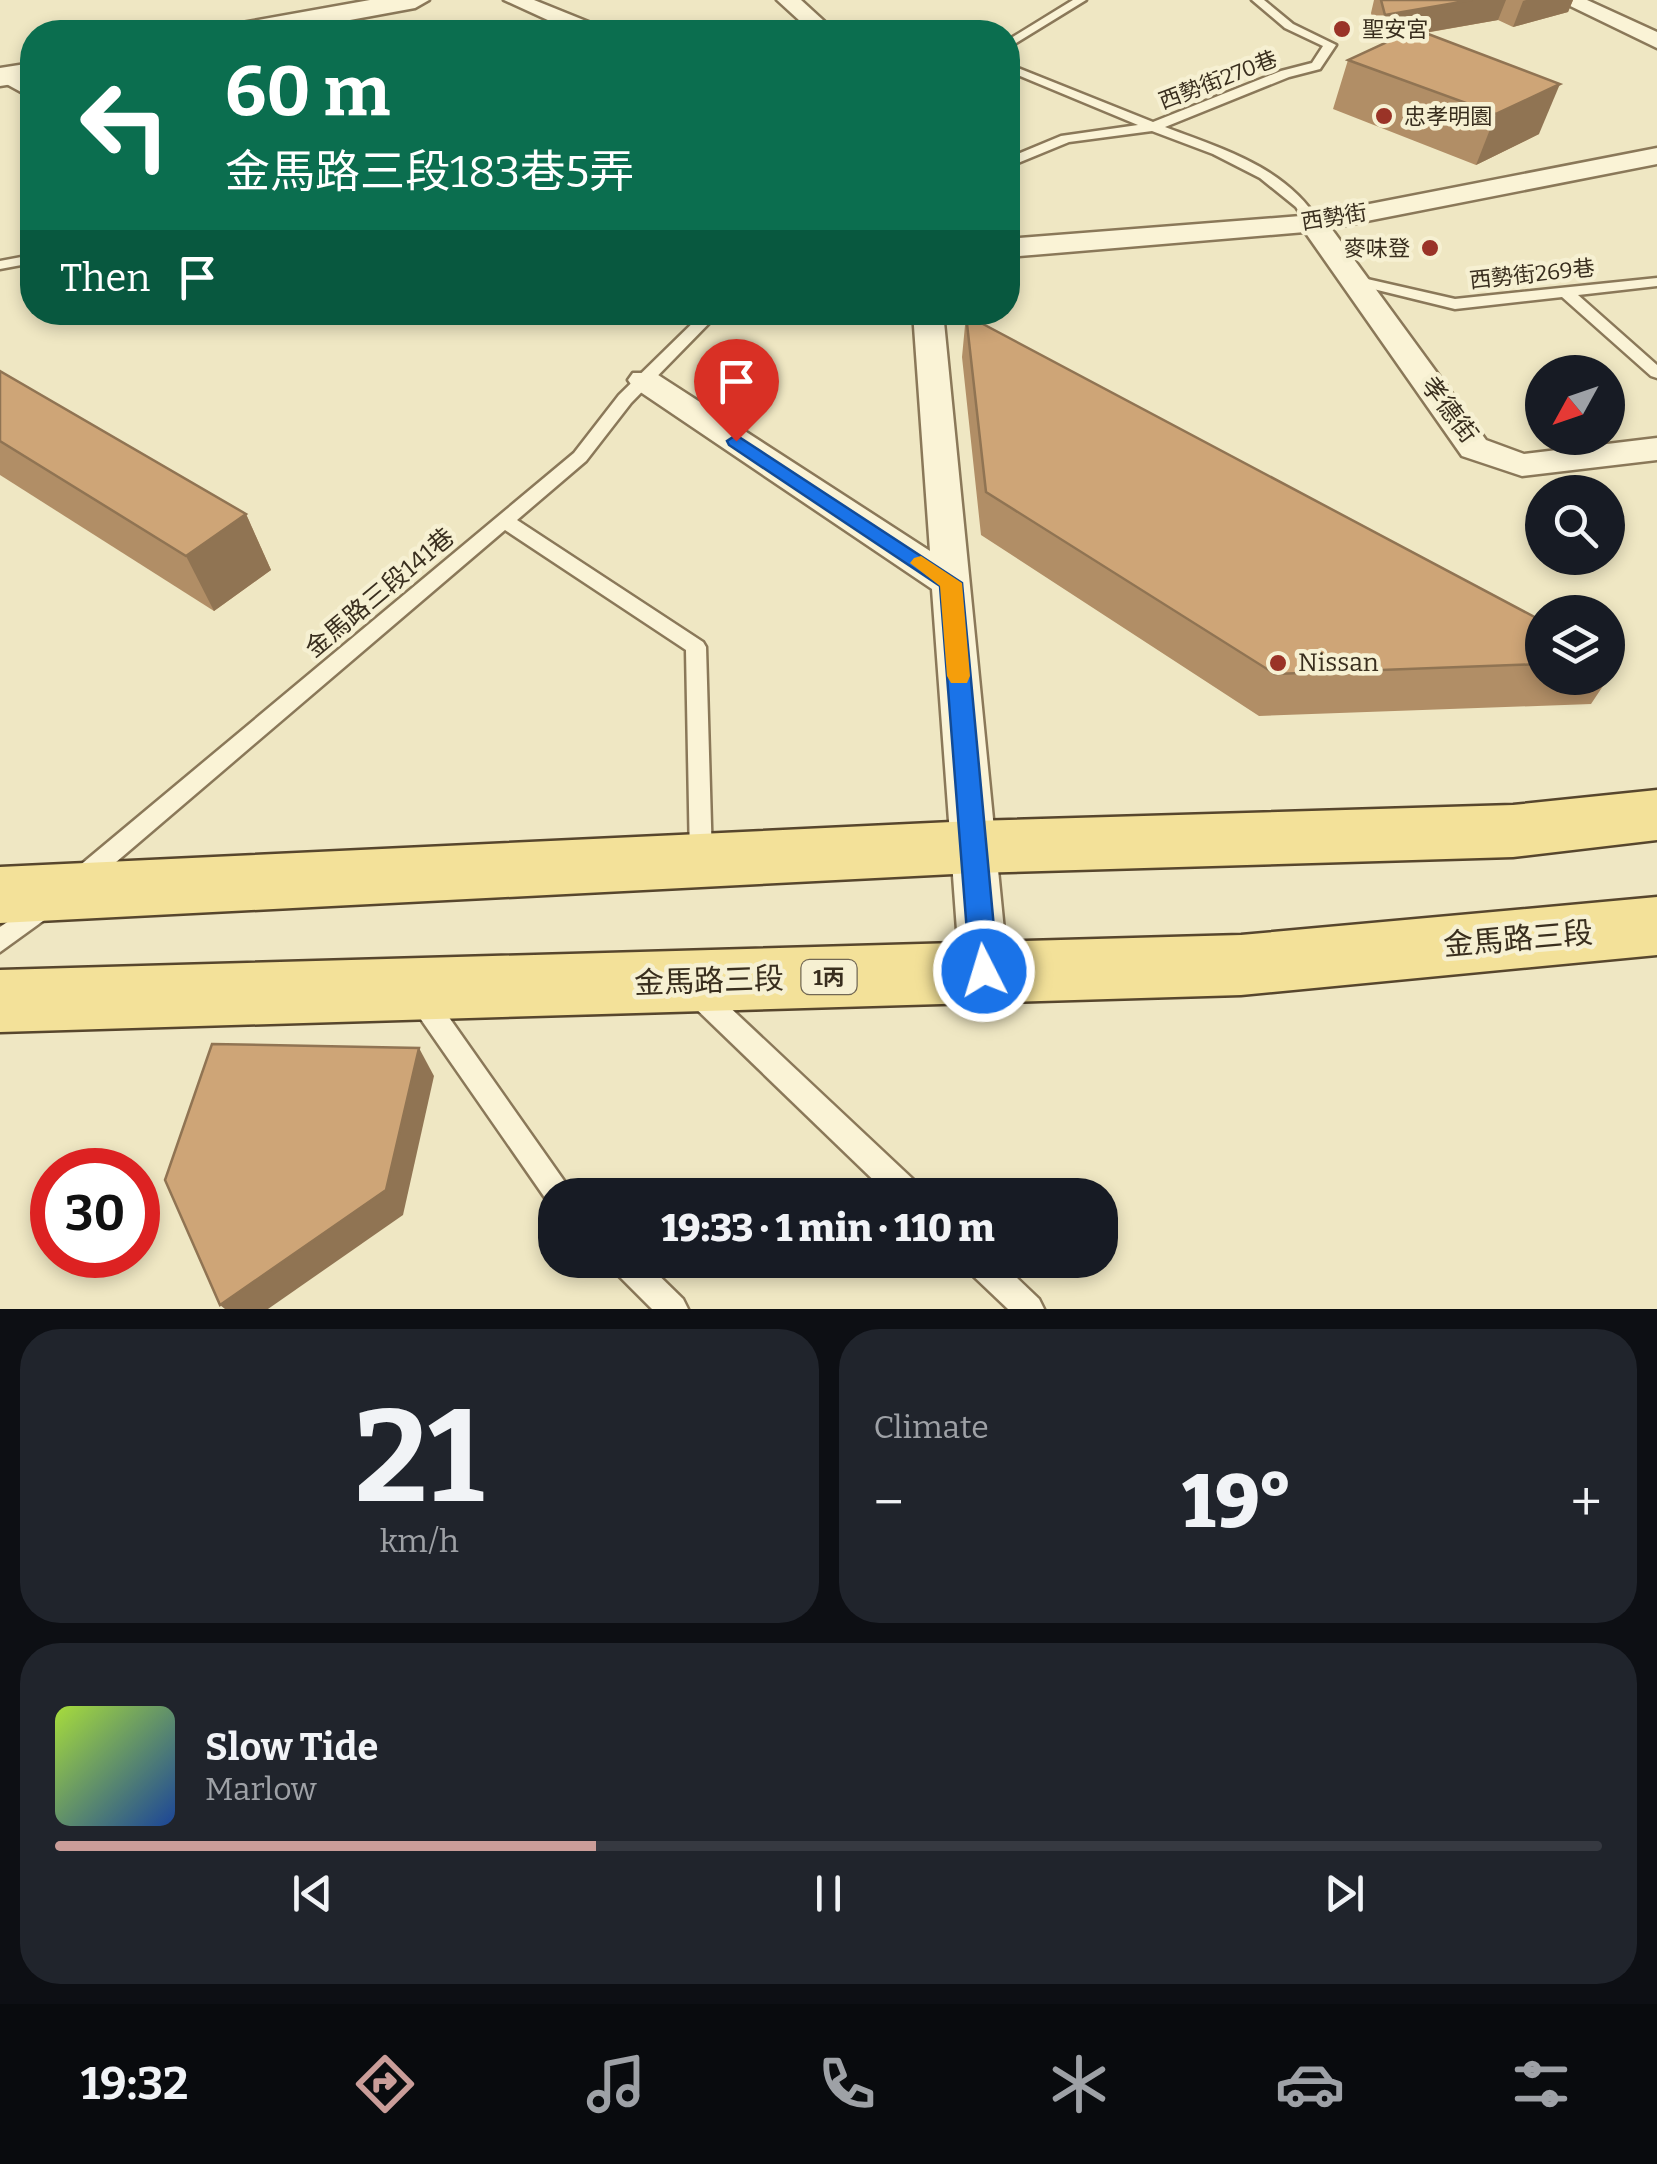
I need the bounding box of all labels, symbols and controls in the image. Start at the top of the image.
place label: 聖安宮 [1362,16,1428,43]
marker: 聖安宮 [1331,18,1353,40]
street label: 西勢街270巷 [1155,45,1281,115]
text: 60 m [225,50,390,134]
icon: left [60,60,190,190]
place label: 忠孝明園 [1404,103,1492,130]
marker: 忠孝明園 [1373,105,1395,127]
text: 金馬路三段183巷5弄 [225,145,634,199]
street label: 西勢街 [1299,199,1369,235]
place label: 麥味登 [1344,235,1410,262]
marker: 麥味登 [1419,237,1441,259]
icon: arrive [170,250,225,305]
street label: 西勢街269巷 [1468,254,1596,294]
text: Then [60,255,150,301]
pin [694,339,779,442]
icon: arrive [709,354,764,409]
north arrow [1525,355,1625,455]
map controls [1525,355,1625,695]
street label: 孝德街 [1414,371,1484,449]
button: search [1525,475,1625,575]
street label: 金馬路三段141巷 [300,522,460,664]
button: layers [1525,595,1625,695]
place label: Nissan [1298,648,1379,678]
marker: Nissan [1267,652,1289,674]
street label: 金馬路三段 [1442,915,1594,963]
position arrow [932,919,1036,1023]
street label: 金馬路三段 [633,960,785,1002]
road number: 1丙 [802,960,856,994]
speed limit sign: 30 [30,1148,160,1278]
text: 19:33 · 1 min · 110 m [661,1205,995,1251]
text: 21 [355,1379,484,1535]
text: Climate [874,1408,989,1446]
text: 19° [1182,1457,1292,1547]
text: − [874,1470,904,1536]
text: + [1571,1470,1602,1536]
text: km/h [380,1522,459,1560]
text: Slow Tide [205,1724,378,1770]
text: Marlow [205,1770,317,1808]
icon: previous [285,1866,340,1921]
icon: pause [801,1866,856,1921]
icon: next [1317,1866,1372,1921]
icon: directions [350,2049,420,2119]
icon: music [581,2049,651,2119]
icon: phone [812,2049,882,2119]
icon: climate [1044,2049,1114,2119]
icon: car [1275,2049,1345,2119]
icon: filters [1506,2049,1576,2119]
text: 19:32 [81,2057,188,2111]

